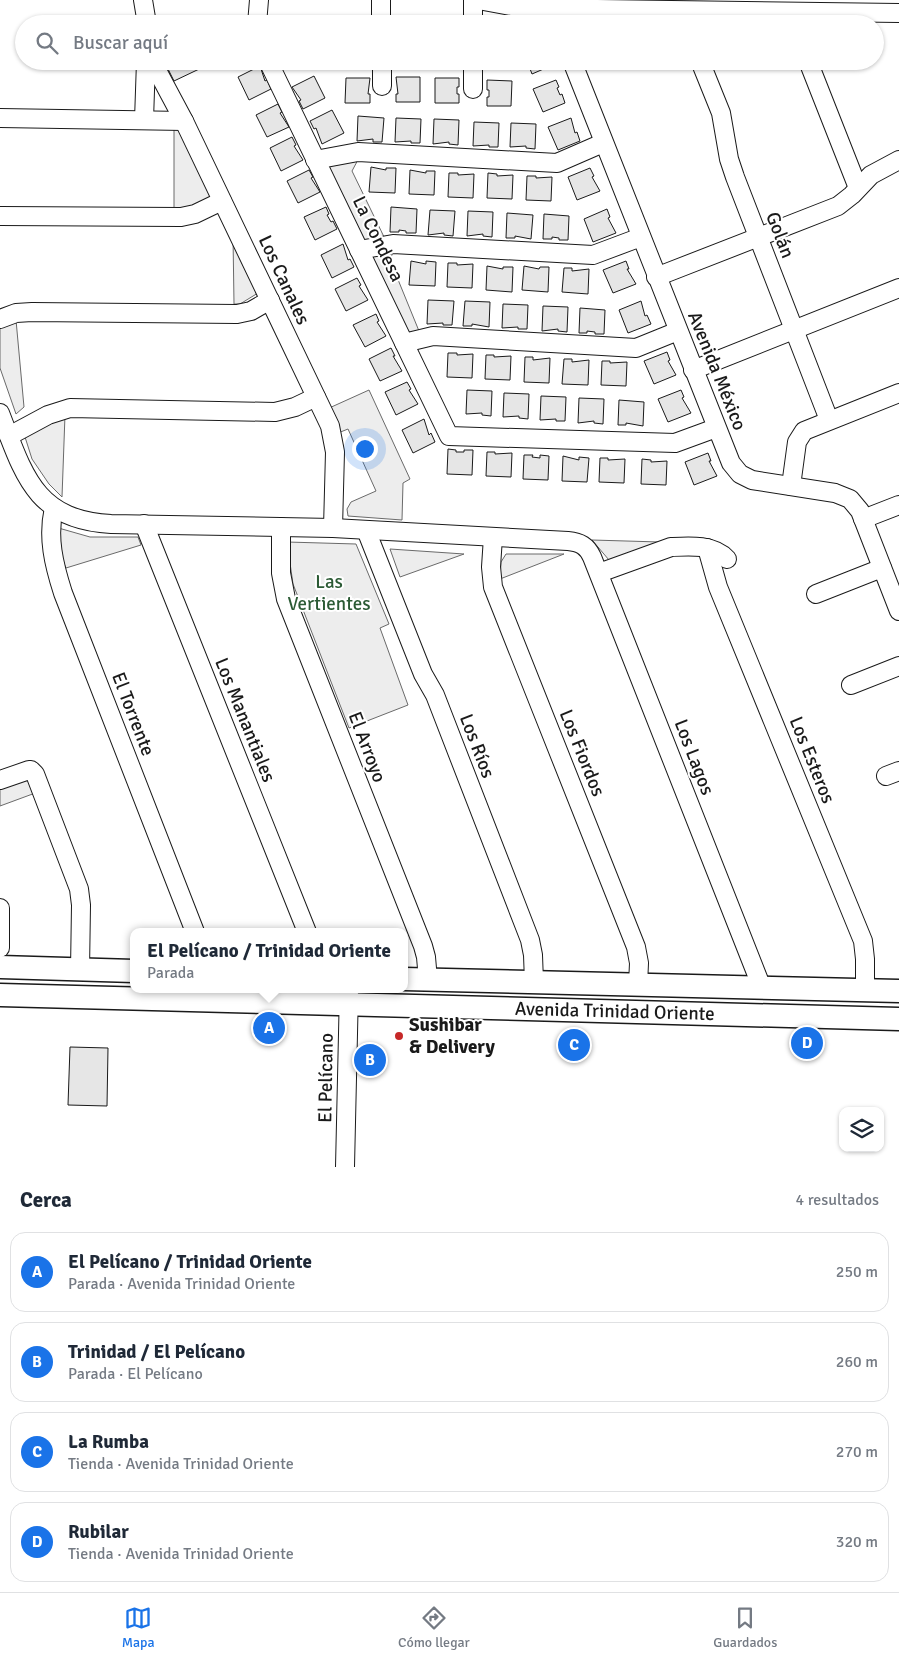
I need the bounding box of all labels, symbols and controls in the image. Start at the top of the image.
search box [15,15,884,70]
icon: search [33,29,61,57]
text: Buscar aquí [73,31,168,55]
street label: La Condesa [347,192,409,286]
street label: Golán [760,208,800,262]
street label: Los Canales [253,231,315,329]
street label: Avenida México [682,308,752,434]
your location [352,436,378,462]
park label: Las Vertientes [288,570,370,616]
street label: Los Manantiales [209,654,281,786]
street label: El Torrente [106,669,160,759]
street label: Los Fiordos [554,706,610,800]
street label: El Arroyo [343,708,391,786]
street label: Los Ríos [454,711,500,781]
street label: Los Esteros [784,713,840,807]
street label: Los Lagos [669,716,719,798]
popup [130,928,408,993]
text: El Pelícano / Trinidad Oriente [147,939,391,963]
text: Parada [147,963,194,983]
street label: Avenida Trinidad Oriente [515,997,715,1026]
pin: A [253,1009,285,1047]
place label: Sushibar & Delivery [409,1013,496,1059]
pin: D [791,1024,823,1062]
pin: C [558,1026,590,1064]
marker: Sushibar & Delivery [393,1030,405,1042]
street label: El Pelícano [313,1033,339,1123]
pin: B [354,1041,386,1079]
map controls [839,1107,884,1152]
button: layers [839,1107,884,1152]
text: Cerca [20,1187,72,1213]
text: 4 resultados [796,1190,879,1210]
text: El Pelícano / Trinidad Oriente [68,1250,312,1274]
text: A [32,1262,42,1282]
text: 250 m [836,1262,878,1282]
text: Parada · Avenida Trinidad Oriente [68,1274,295,1294]
text: Trinidad / El Pelícano [68,1340,245,1364]
text: B [32,1352,42,1372]
text: 260 m [836,1352,878,1372]
text: Parada · El Pelícano [68,1364,203,1384]
text: La Rumba [68,1430,149,1454]
text: C [32,1442,42,1462]
text: 270 m [836,1442,878,1462]
text: Tienda · Avenida Trinidad Oriente [68,1454,294,1474]
text: Rubilar [68,1520,129,1544]
text: D [32,1532,42,1552]
text: 320 m [836,1532,878,1552]
text: Tienda · Avenida Trinidad Oriente [68,1544,294,1564]
tab: Mapa [122,1604,155,1651]
tab: Cómo llegar [398,1604,470,1651]
tab: Guardados [713,1604,777,1651]

